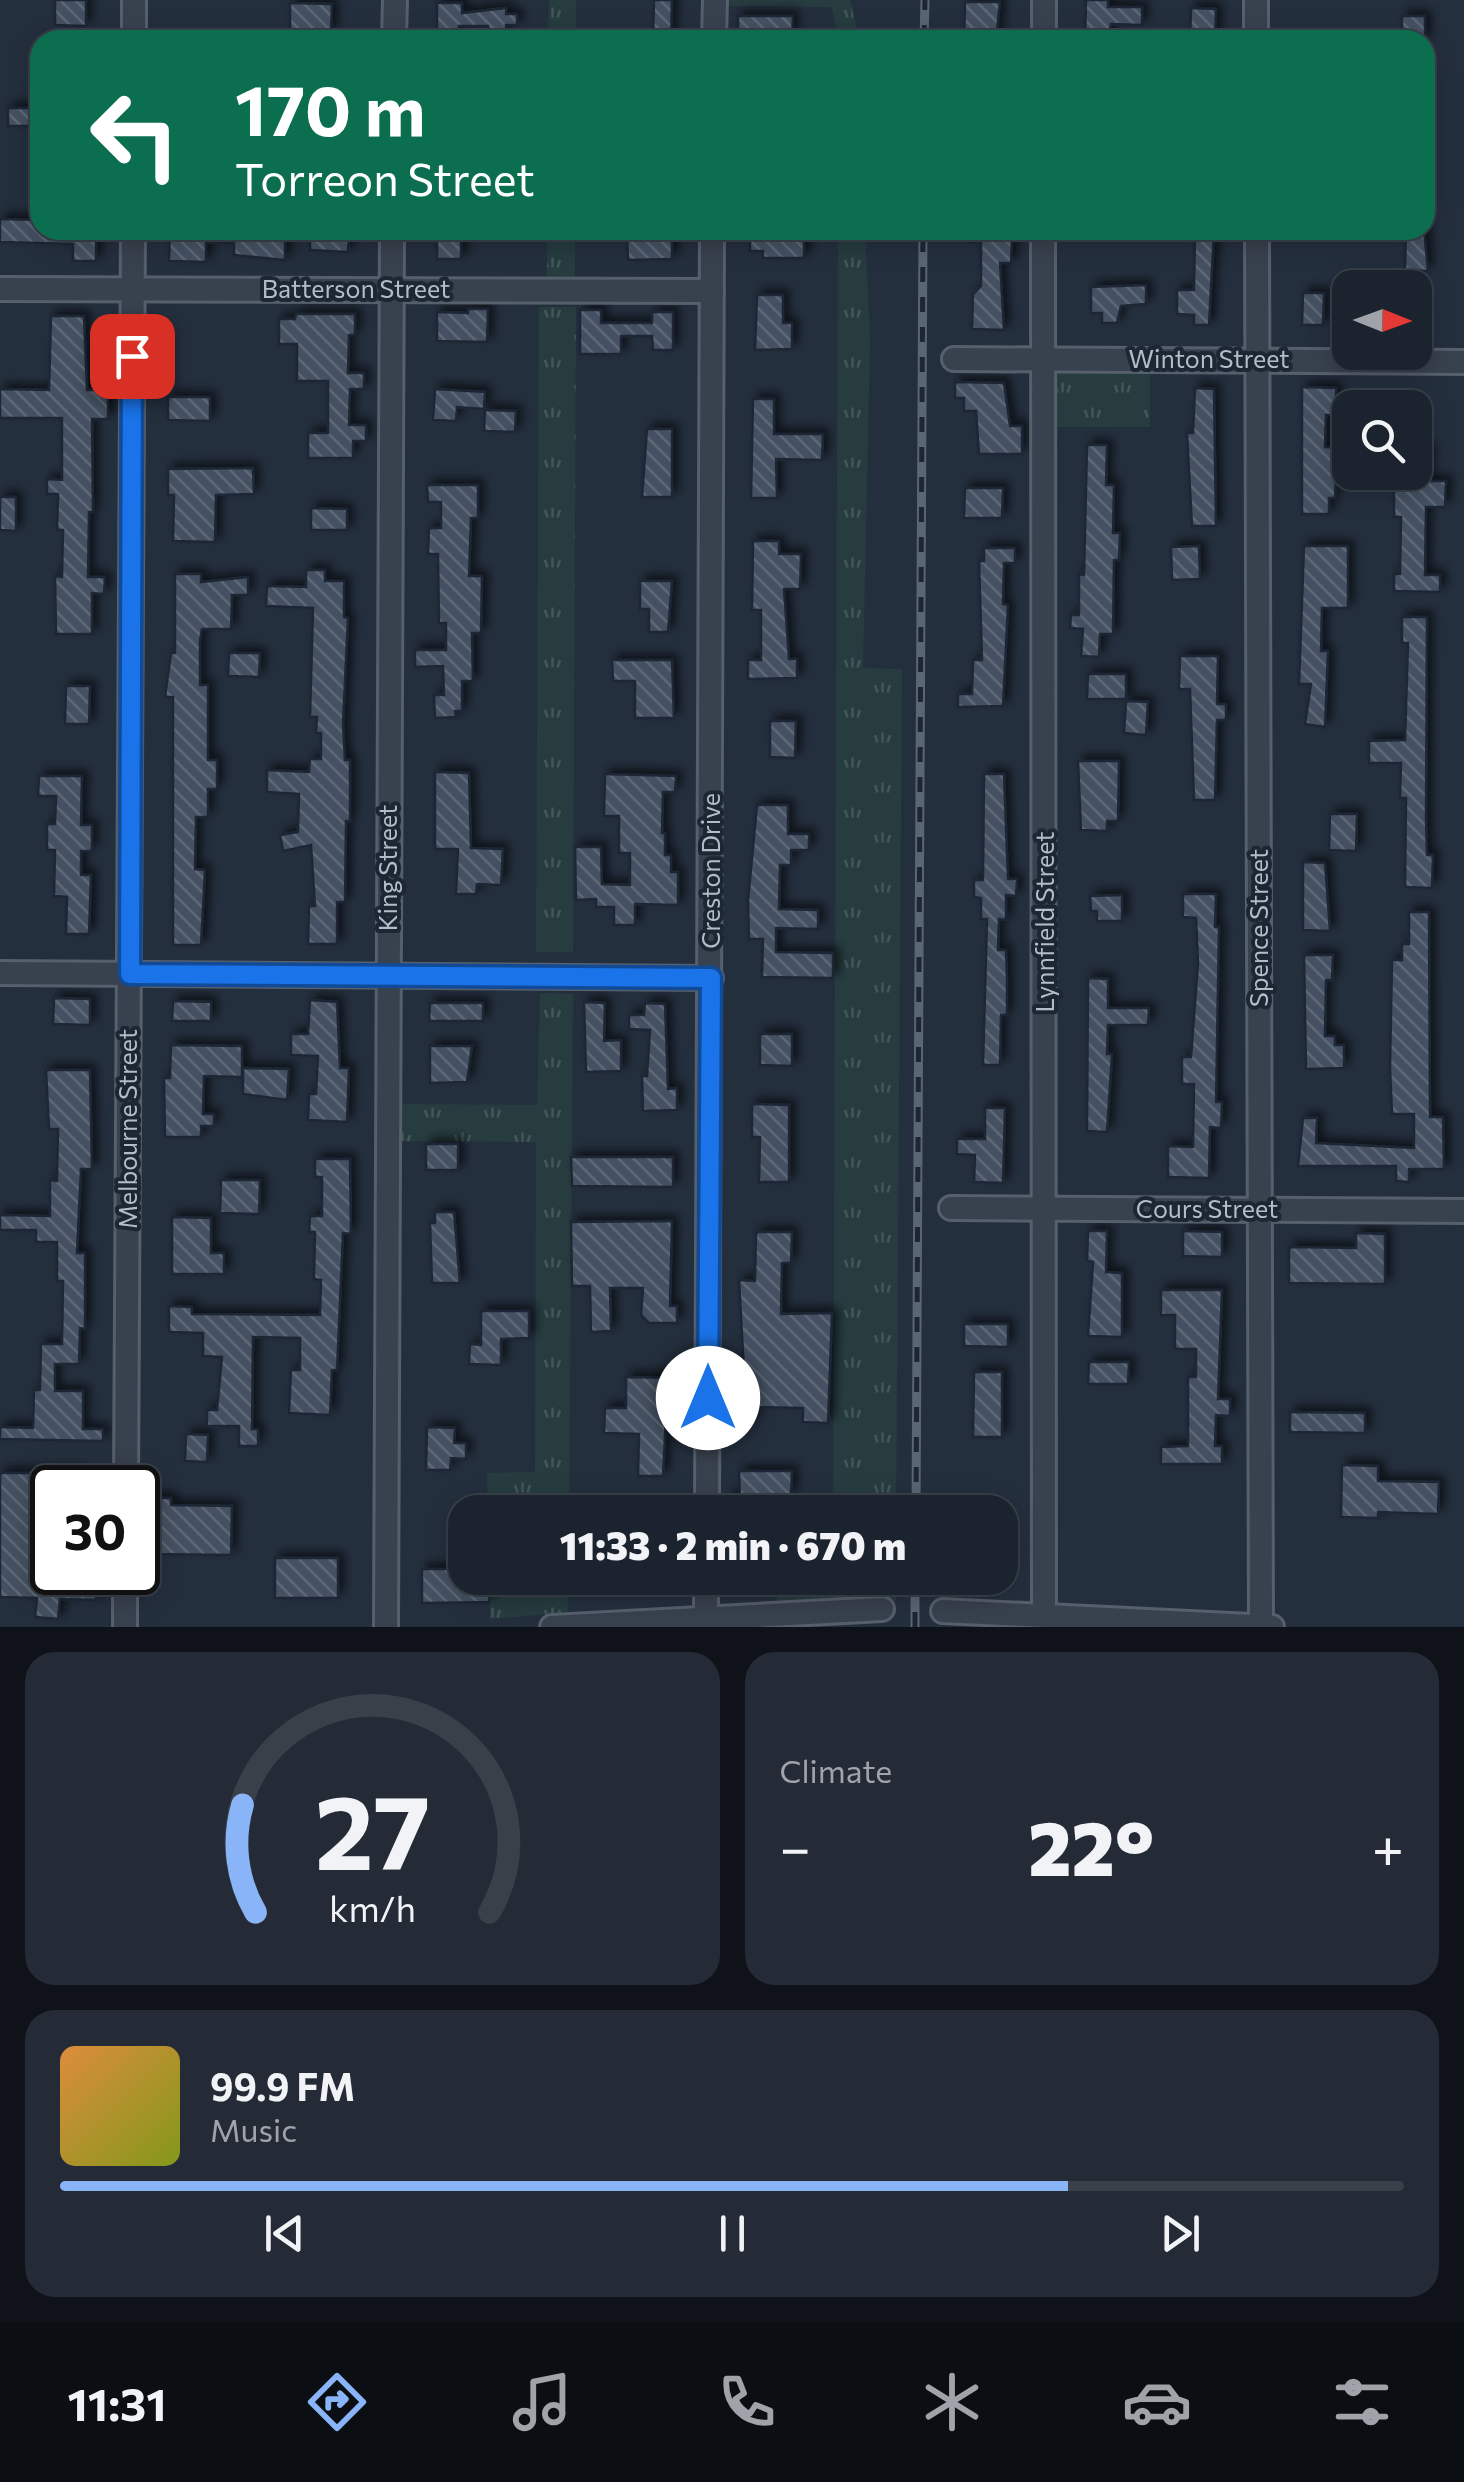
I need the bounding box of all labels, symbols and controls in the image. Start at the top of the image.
text: 170 m [235,65,426,150]
icon: left [70,70,200,200]
text: Torreon Street [235,150,535,205]
north arrow [1332,270,1432,370]
map controls [1332,270,1432,490]
street label: Batterson Street [262,273,450,303]
pin [90,314,175,399]
icon: arrive [105,329,160,384]
street label: Winton Street [1128,343,1290,373]
button: search [1332,390,1432,490]
street label: Creston Drive [695,793,725,949]
street label: King Street [372,805,402,931]
street label: Lynnfield Street [1029,832,1059,1012]
street label: Spence Street [1243,849,1273,1007]
street label: Melbourne Street [112,1029,142,1229]
street label: Cours Street [1136,1193,1278,1223]
position arrow [656,1346,760,1450]
speed limit sign: 30 [30,1465,160,1595]
text: 11:33 · 2 min · 670 m [560,1521,906,1568]
text: Climate [780,1750,892,1790]
text: 27 [314,1764,430,1891]
text: 22° [1028,1800,1154,1891]
text: − [780,1812,811,1879]
text: + [1372,1812,1404,1879]
text: km/h [329,1886,416,1929]
text: 99.9 FM [210,2062,355,2109]
text: Music [210,2109,297,2149]
icon: previous [257,2206,312,2261]
icon: pause [705,2206,760,2261]
icon: next [1153,2206,1208,2261]
icon: directions [302,2367,372,2437]
icon: music [507,2367,577,2437]
icon: phone [712,2367,782,2437]
icon: climate [917,2367,987,2437]
icon: car [1122,2367,1192,2437]
icon: filters [1327,2367,1397,2437]
text: 11:31 [67,2375,167,2430]

